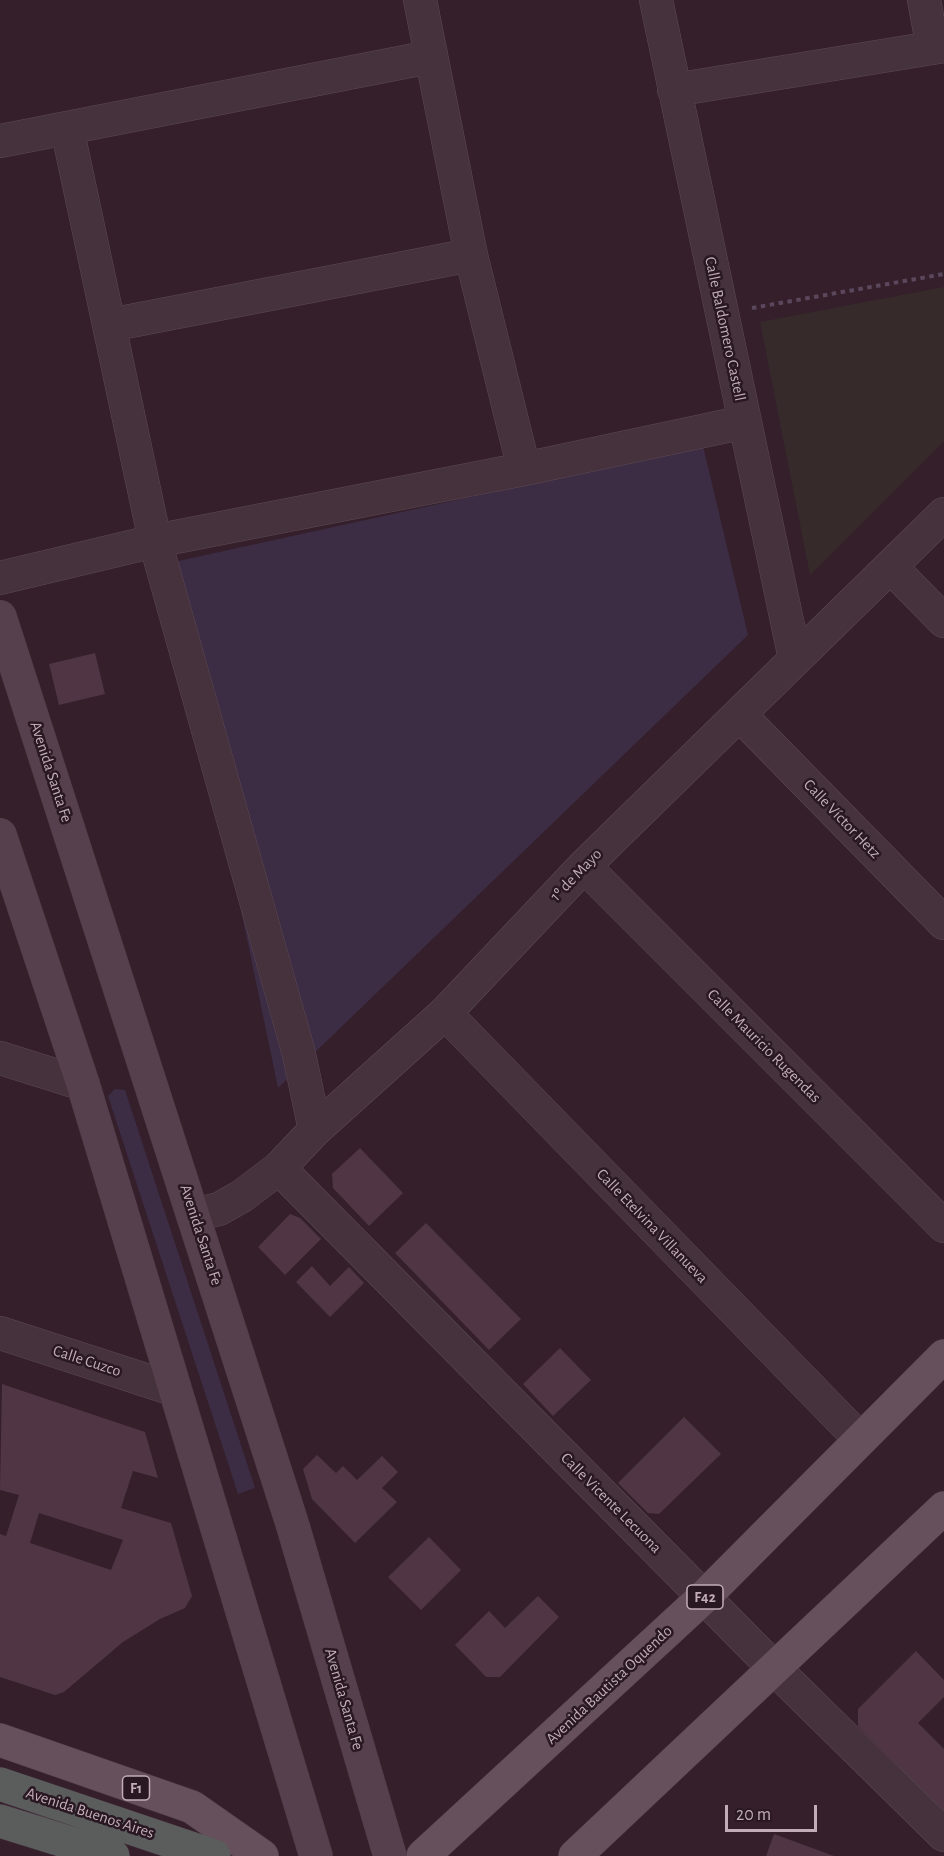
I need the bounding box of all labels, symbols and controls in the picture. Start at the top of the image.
street label: Calle Baldomero Castell [700,255,750,403]
street label: Avenida Santa Fe [26,719,76,825]
street label: Calle Víctor Hetz [799,775,885,863]
street label: 1º de Mayo [546,845,606,905]
street label: Calle Mauricio Rugendas [703,985,825,1107]
street label: Calle Etelvina Villanueva [592,1165,712,1287]
street label: Avenida Santa Fe [176,1182,226,1288]
street label: Calle Cuzco [51,1341,123,1381]
street label: Calle Vicente Lecuona [557,1449,665,1557]
road number: F42 [687,1585,723,1609]
street label: Avenida Bautista Oquendo [542,1621,676,1749]
street label: Avenida Santa Fe [320,1646,368,1752]
road number: F1 [122,1776,150,1800]
street label: Avenida Buenos Aires [23,1783,157,1843]
scale bar [728,1793,820,1831]
text: 20 m [736,1806,771,1824]

